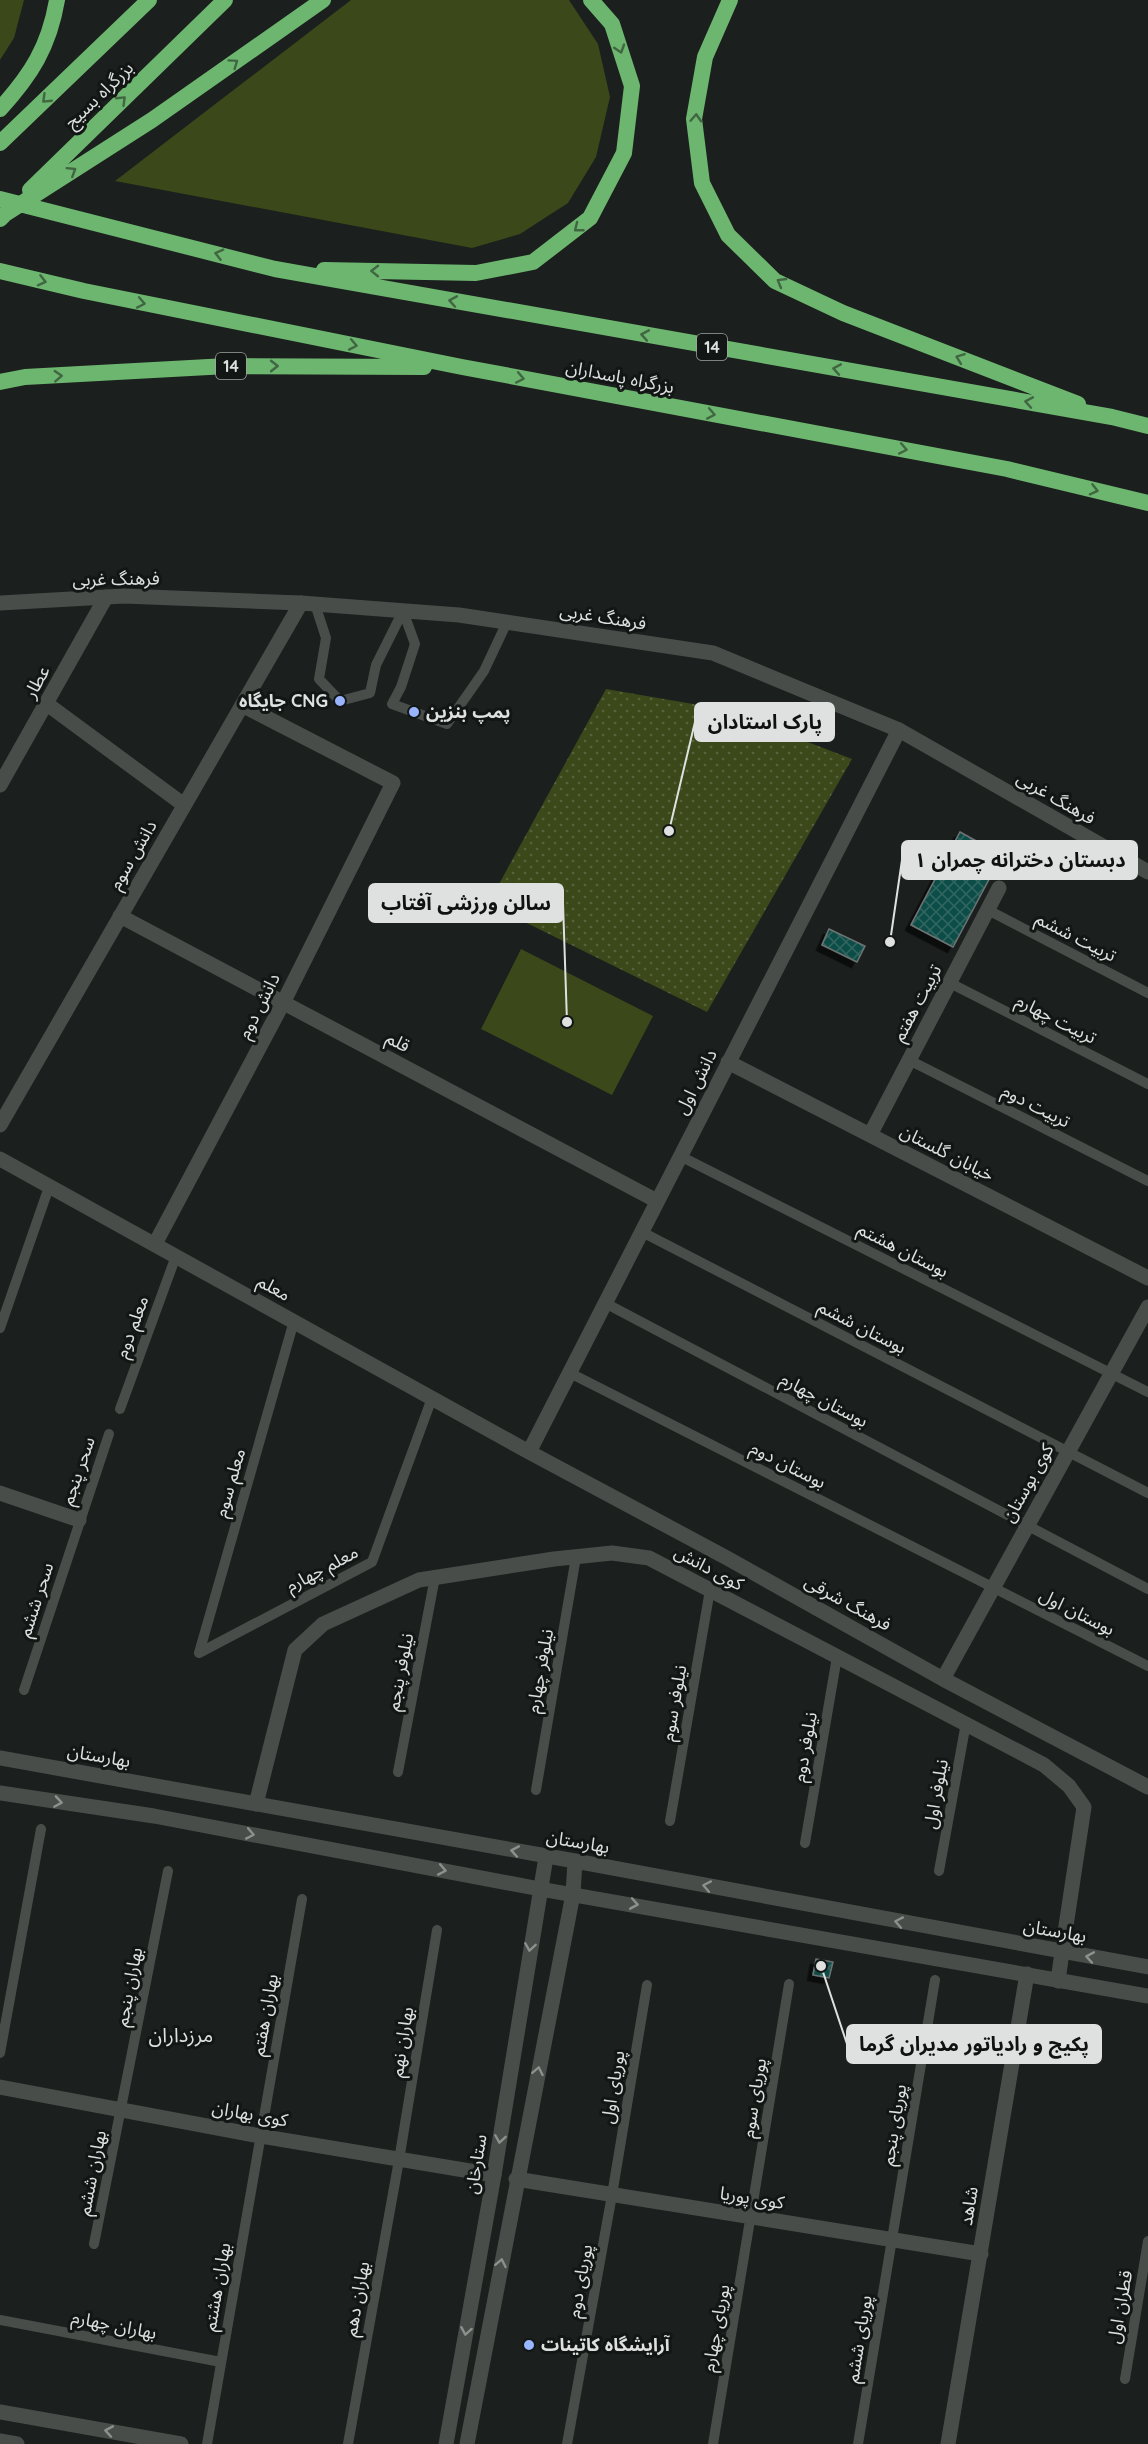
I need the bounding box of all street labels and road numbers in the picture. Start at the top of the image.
street label: بزرگراه بسیج [59,56,139,135]
road number: 14 [697,334,727,360]
road number: 14 [216,353,246,379]
street label: بزرگراه پاسداران [564,355,676,398]
street label: فرهنگ غربی [72,566,160,591]
street label: فرهنگ غربی [558,598,648,635]
street label: عطار [18,661,55,703]
street label: فرهنگ غربی [1013,766,1100,829]
street label: دانش سوم [103,816,164,895]
street label: تربیت ششم [1031,906,1120,968]
street label: تربیت هفتم [887,960,948,1046]
street label: دانش دوم [232,969,288,1044]
street label: تربیت چهارم [1011,988,1101,1051]
street label: قلم [381,1026,414,1059]
street label: دانش اول [669,1045,722,1118]
street label: تربیت دوم [997,1079,1074,1135]
street label: خیابان گلستان [896,1119,998,1186]
street label: بوستان هشتم [853,1217,953,1284]
street label: معلم [253,1269,295,1308]
street label: معلم دوم [110,1293,156,1362]
street label: بوستان ششم [813,1294,910,1360]
street label: بوستان چهارم [775,1367,872,1435]
street label: سحر پنجم [55,1434,102,1509]
street label: بوستان دوم [745,1436,830,1496]
street label: کوی بوستان [997,1439,1059,1526]
street label: معلم سوم [209,1446,253,1521]
street label: معلم چهارم [282,1540,363,1600]
street label: کوی دانش [671,1540,748,1596]
street label: سحر ششم [13,1560,60,1641]
street label: فرهنگ شرقی [801,1569,896,1636]
street label: بوستان اول [1036,1583,1119,1640]
street label: نیلوفر چهارم [521,1627,561,1715]
street label: نیلوفر پنجم [381,1631,420,1713]
street label: نیلوفر سوم [656,1663,694,1743]
street label: نیلوفر دوم [787,1710,825,1784]
street label: بهارستان [66,1739,132,1772]
street label: نیلوفر اول [918,1757,953,1831]
street label: بهارستان [545,1825,611,1858]
street label: بهارستان [1022,1914,1088,1947]
street label: بهاران پنجم [110,1945,149,2029]
street label: بهاران هفتم [246,1972,285,2058]
street label: بهاران نهم [385,2005,420,2079]
street label: پوریای اول [595,2049,630,2125]
street label: پوریای سوم [736,2056,774,2140]
street label: پوریای پنجم [876,2082,913,2168]
street label: کوی بهاران [210,2096,290,2132]
street label: بهاران ششم [72,2128,113,2218]
street label: ستارخان [459,2132,492,2195]
street label: کوی پوریا [718,2181,787,2214]
street label: شاهد [954,2185,983,2227]
street label: بهاران هشتم [197,2241,238,2333]
street label: پوریای دوم [562,2242,600,2320]
street label: بهاران دهم [339,2260,376,2339]
street label: قطران اول [1102,2269,1137,2345]
street label: پوریای چهارم [696,2282,737,2374]
street label: پوریای ششم [840,2293,879,2385]
street label: بهاران چهارم [69,2305,159,2347]

